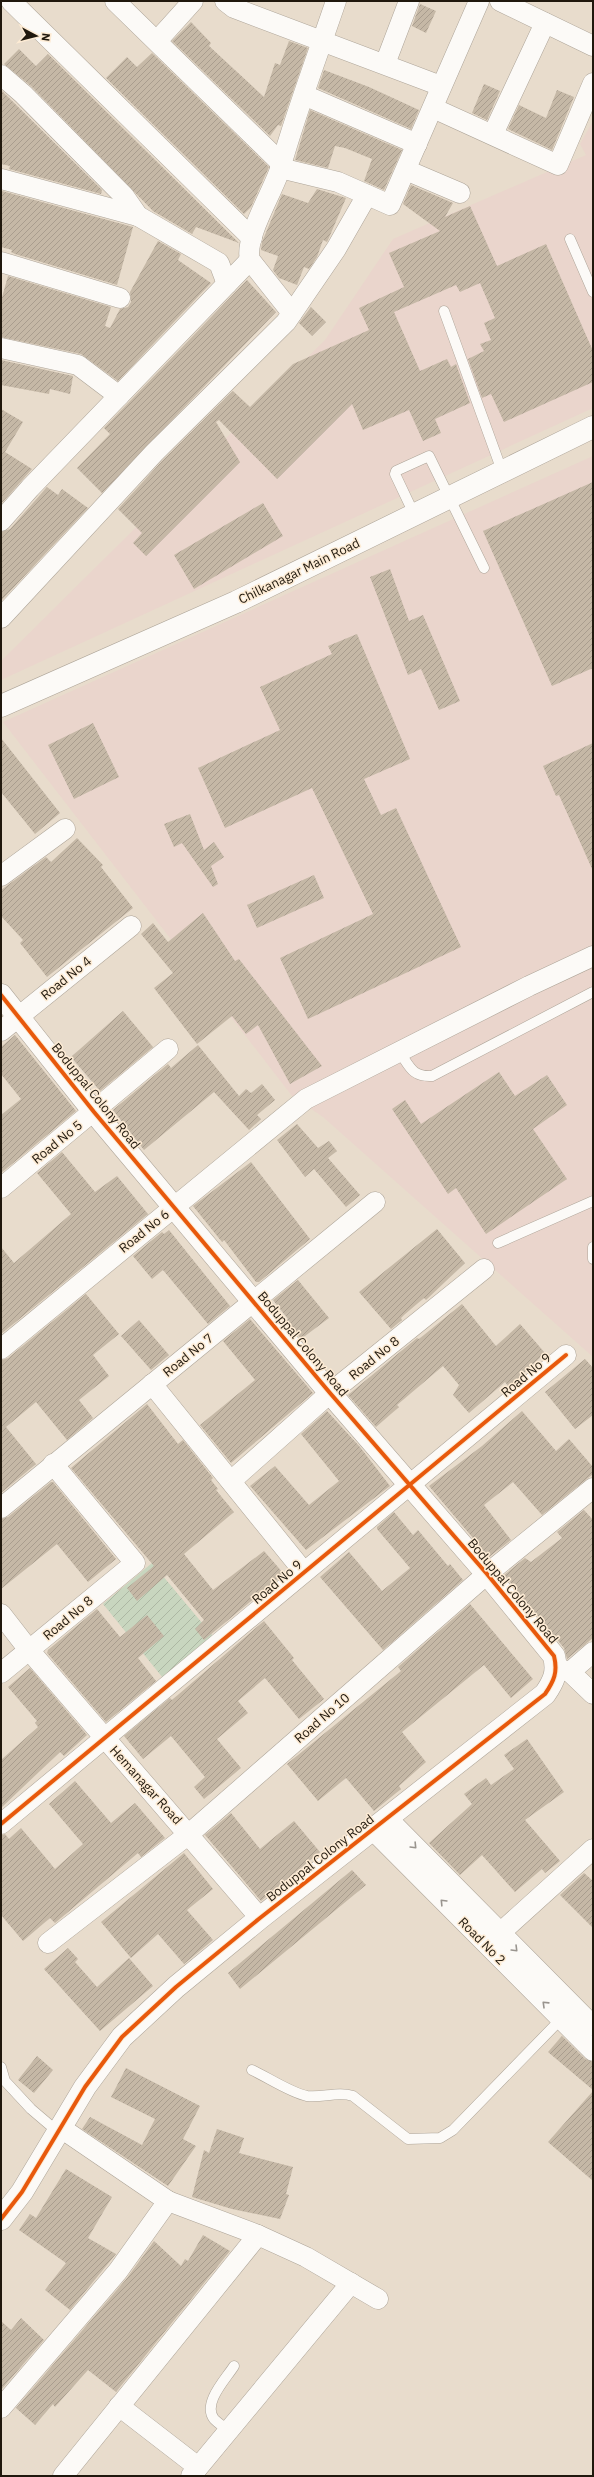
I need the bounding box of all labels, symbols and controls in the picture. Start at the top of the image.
north arrow [16,16,56,56]
text: N [38,32,53,42]
street label: Chilkanagar Main Road [236,534,362,608]
street label: Road No 4 [37,952,95,1004]
street label: Boduppal Colony Road [48,1039,144,1153]
street label: Road No 5 [28,1116,86,1168]
street label: Road No 6 [115,1205,173,1257]
street label: Boduppal Colony Road [254,1288,352,1400]
street label: Road No 7 [159,1329,217,1381]
street label: Road No 8 [345,1332,403,1384]
street label: Road No 9 [497,1349,555,1401]
street label: Boduppal Colony Road [464,1535,562,1647]
street label: Road No 9 [248,1556,306,1608]
street label: Road No 8 [39,1592,97,1644]
street label: Road No 10 [291,1689,353,1747]
street label: Hemanagar Road [106,1742,186,1828]
street label: Boduppal Colony Road [263,1811,377,1905]
one-way arrow [409,1841,417,1849]
one-way arrow [440,1899,448,1907]
street label: Road No 2 [455,1914,509,1968]
one-way arrow [510,1944,518,1952]
one-way arrow [542,2001,550,2009]

